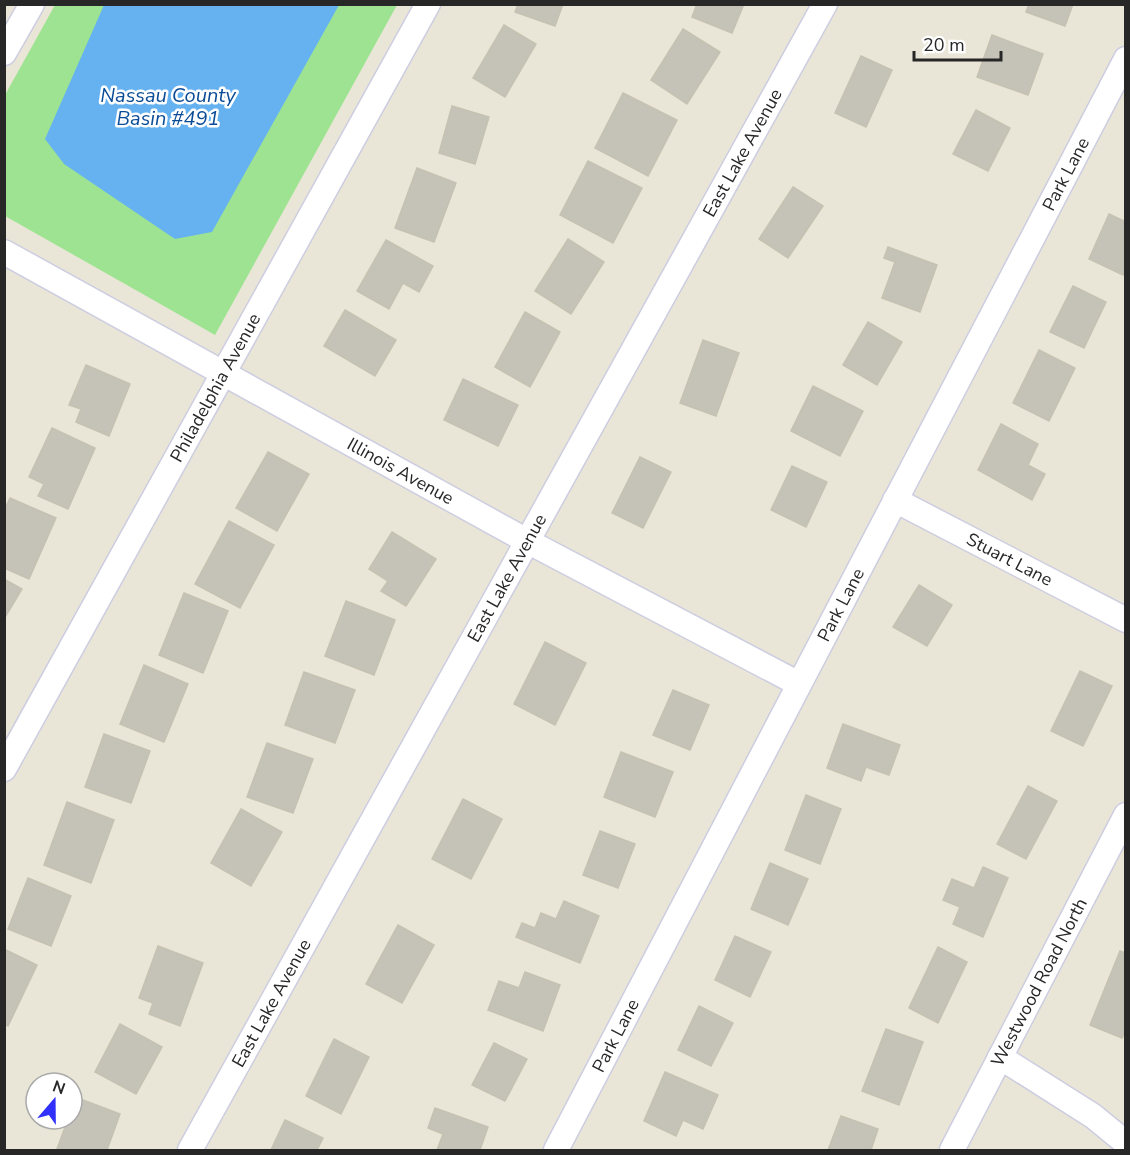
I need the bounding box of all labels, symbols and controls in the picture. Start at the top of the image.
scale bar [914,24,1001,62]
text: 20 m [923,33,965,57]
water label: Nassau County Basin #491 [100,82,236,132]
street label: East Lake Avenue [697,84,788,221]
street label: Park Lane [1037,133,1095,215]
street label: Philadelphia Avenue [165,309,266,466]
street label: Illinois Avenue [343,432,458,510]
street label: East Lake Avenue [462,510,552,646]
street label: Stuart Lane [962,527,1057,592]
street label: Park Lane [812,564,870,646]
street label: Westwood Road North [985,894,1093,1071]
street label: East Lake Avenue [226,935,317,1071]
street label: Park Lane [587,995,645,1077]
north arrow [24,1071,84,1131]
text: N [49,1075,68,1100]

